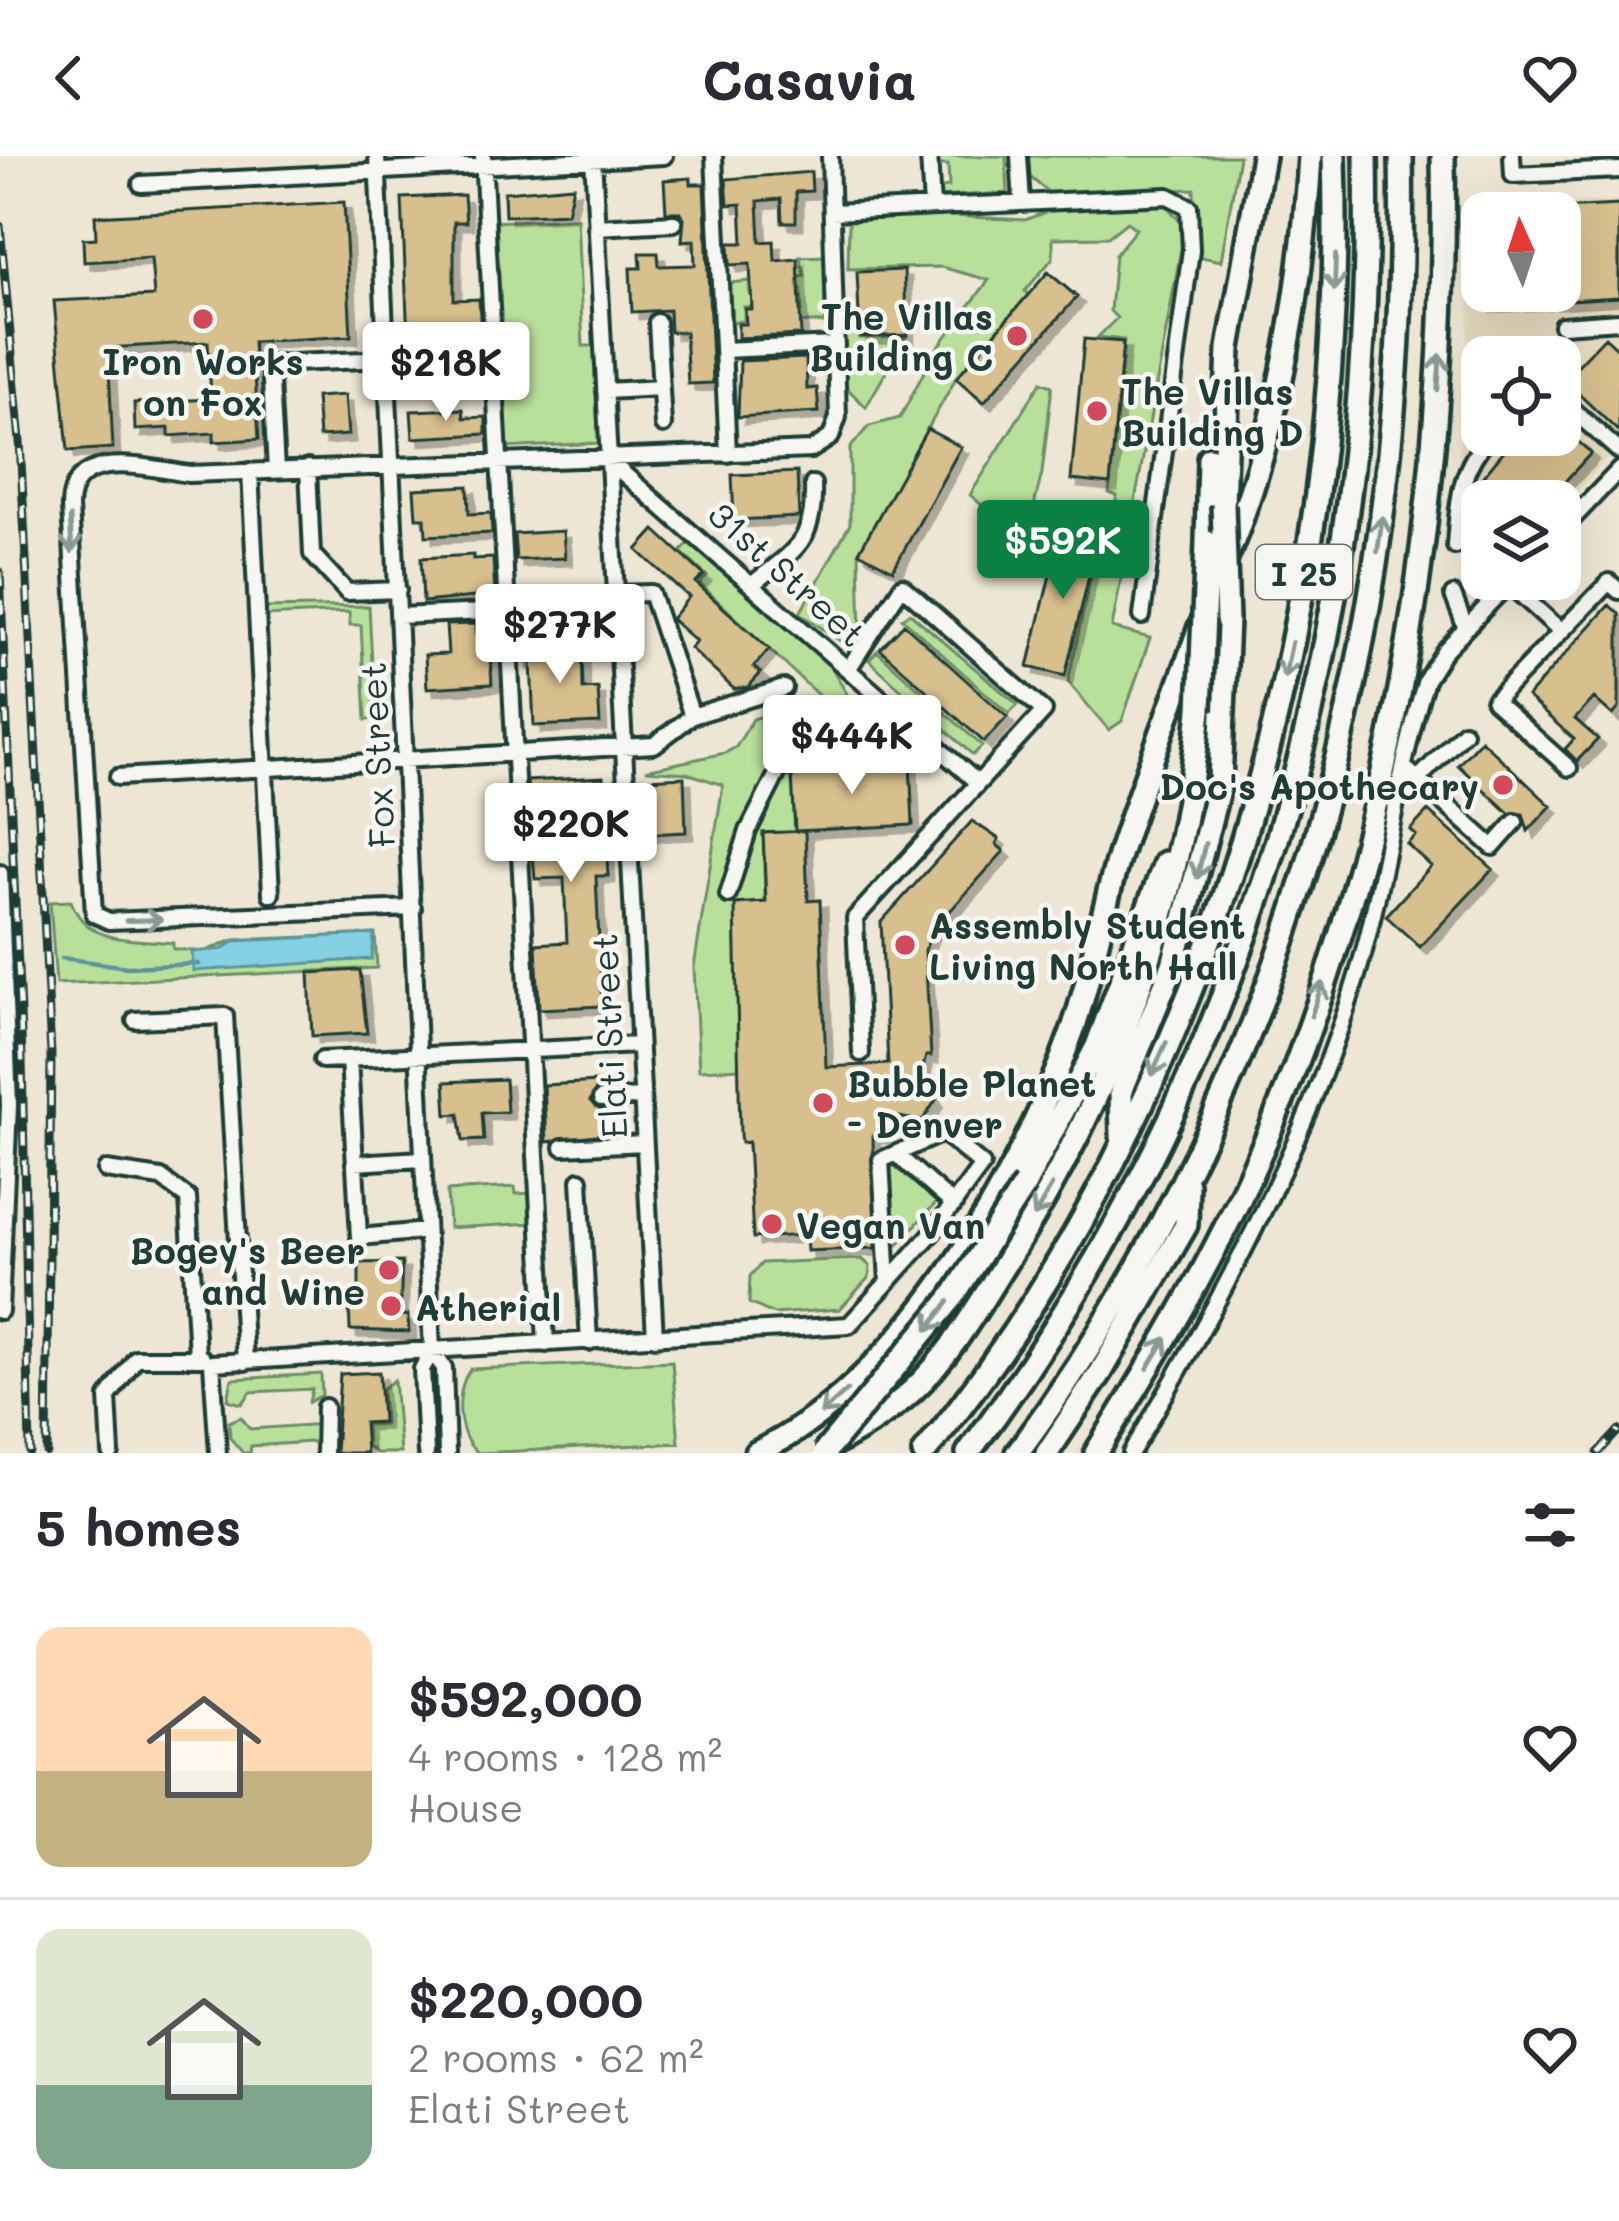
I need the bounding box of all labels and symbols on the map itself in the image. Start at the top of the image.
north arrow [1461,192,1581,312]
one-way arrow [1323,253,1346,292]
place label: The Villas Building C [809,292,993,380]
marker: Iron Works on Fox [190,306,216,332]
pin: $218K [362,322,530,424]
marker: The Villas Building C [1004,323,1030,349]
place label: Iron Works on Fox [102,337,304,425]
one-way arrow [1428,353,1451,392]
place label: The Villas Building D [1121,367,1304,455]
marker: The Villas Building D [1084,398,1110,424]
street label: 31st Street [699,490,877,656]
pin: $592K [979,500,1147,602]
one-way arrow [60,515,83,554]
one-way arrow [1370,515,1393,554]
road number: I 25 [1256,545,1352,599]
pin: $277K [476,584,644,686]
one-way arrow [1276,640,1298,678]
street label: Fox Street [348,661,404,849]
pin: $444K [768,695,936,797]
place label: Doc's Apothecary [1159,762,1479,810]
marker: Doc's Apothecary [1490,772,1516,798]
pin: $220K [487,783,655,885]
one-way arrow [1189,841,1211,879]
place label: Assembly Student Living North Hall [929,901,1246,989]
one-way arrow [124,908,163,931]
street label: Elati Street [579,932,637,1140]
marker: Assembly Student Living North Hall [892,932,918,958]
one-way arrow [1308,981,1329,1018]
one-way arrow [1146,1040,1168,1076]
place label: Bubble Planet - Denver [847,1059,1096,1147]
marker: Bubble Planet - Denver [810,1090,836,1116]
one-way arrow [1031,1183,1054,1218]
place label: Vegan Van [796,1201,985,1248]
marker: Vegan Van [759,1211,785,1237]
place label: Bogey's Beer and Wine [130,1226,365,1314]
marker: Bogey's Beer and Wine [376,1257,402,1283]
place label: Atherial [415,1283,561,1330]
marker: Atherial [378,1293,404,1319]
one-way arrow [925,1299,951,1332]
one-way arrow [1145,1337,1169,1371]
one-way arrow [819,1388,849,1415]

